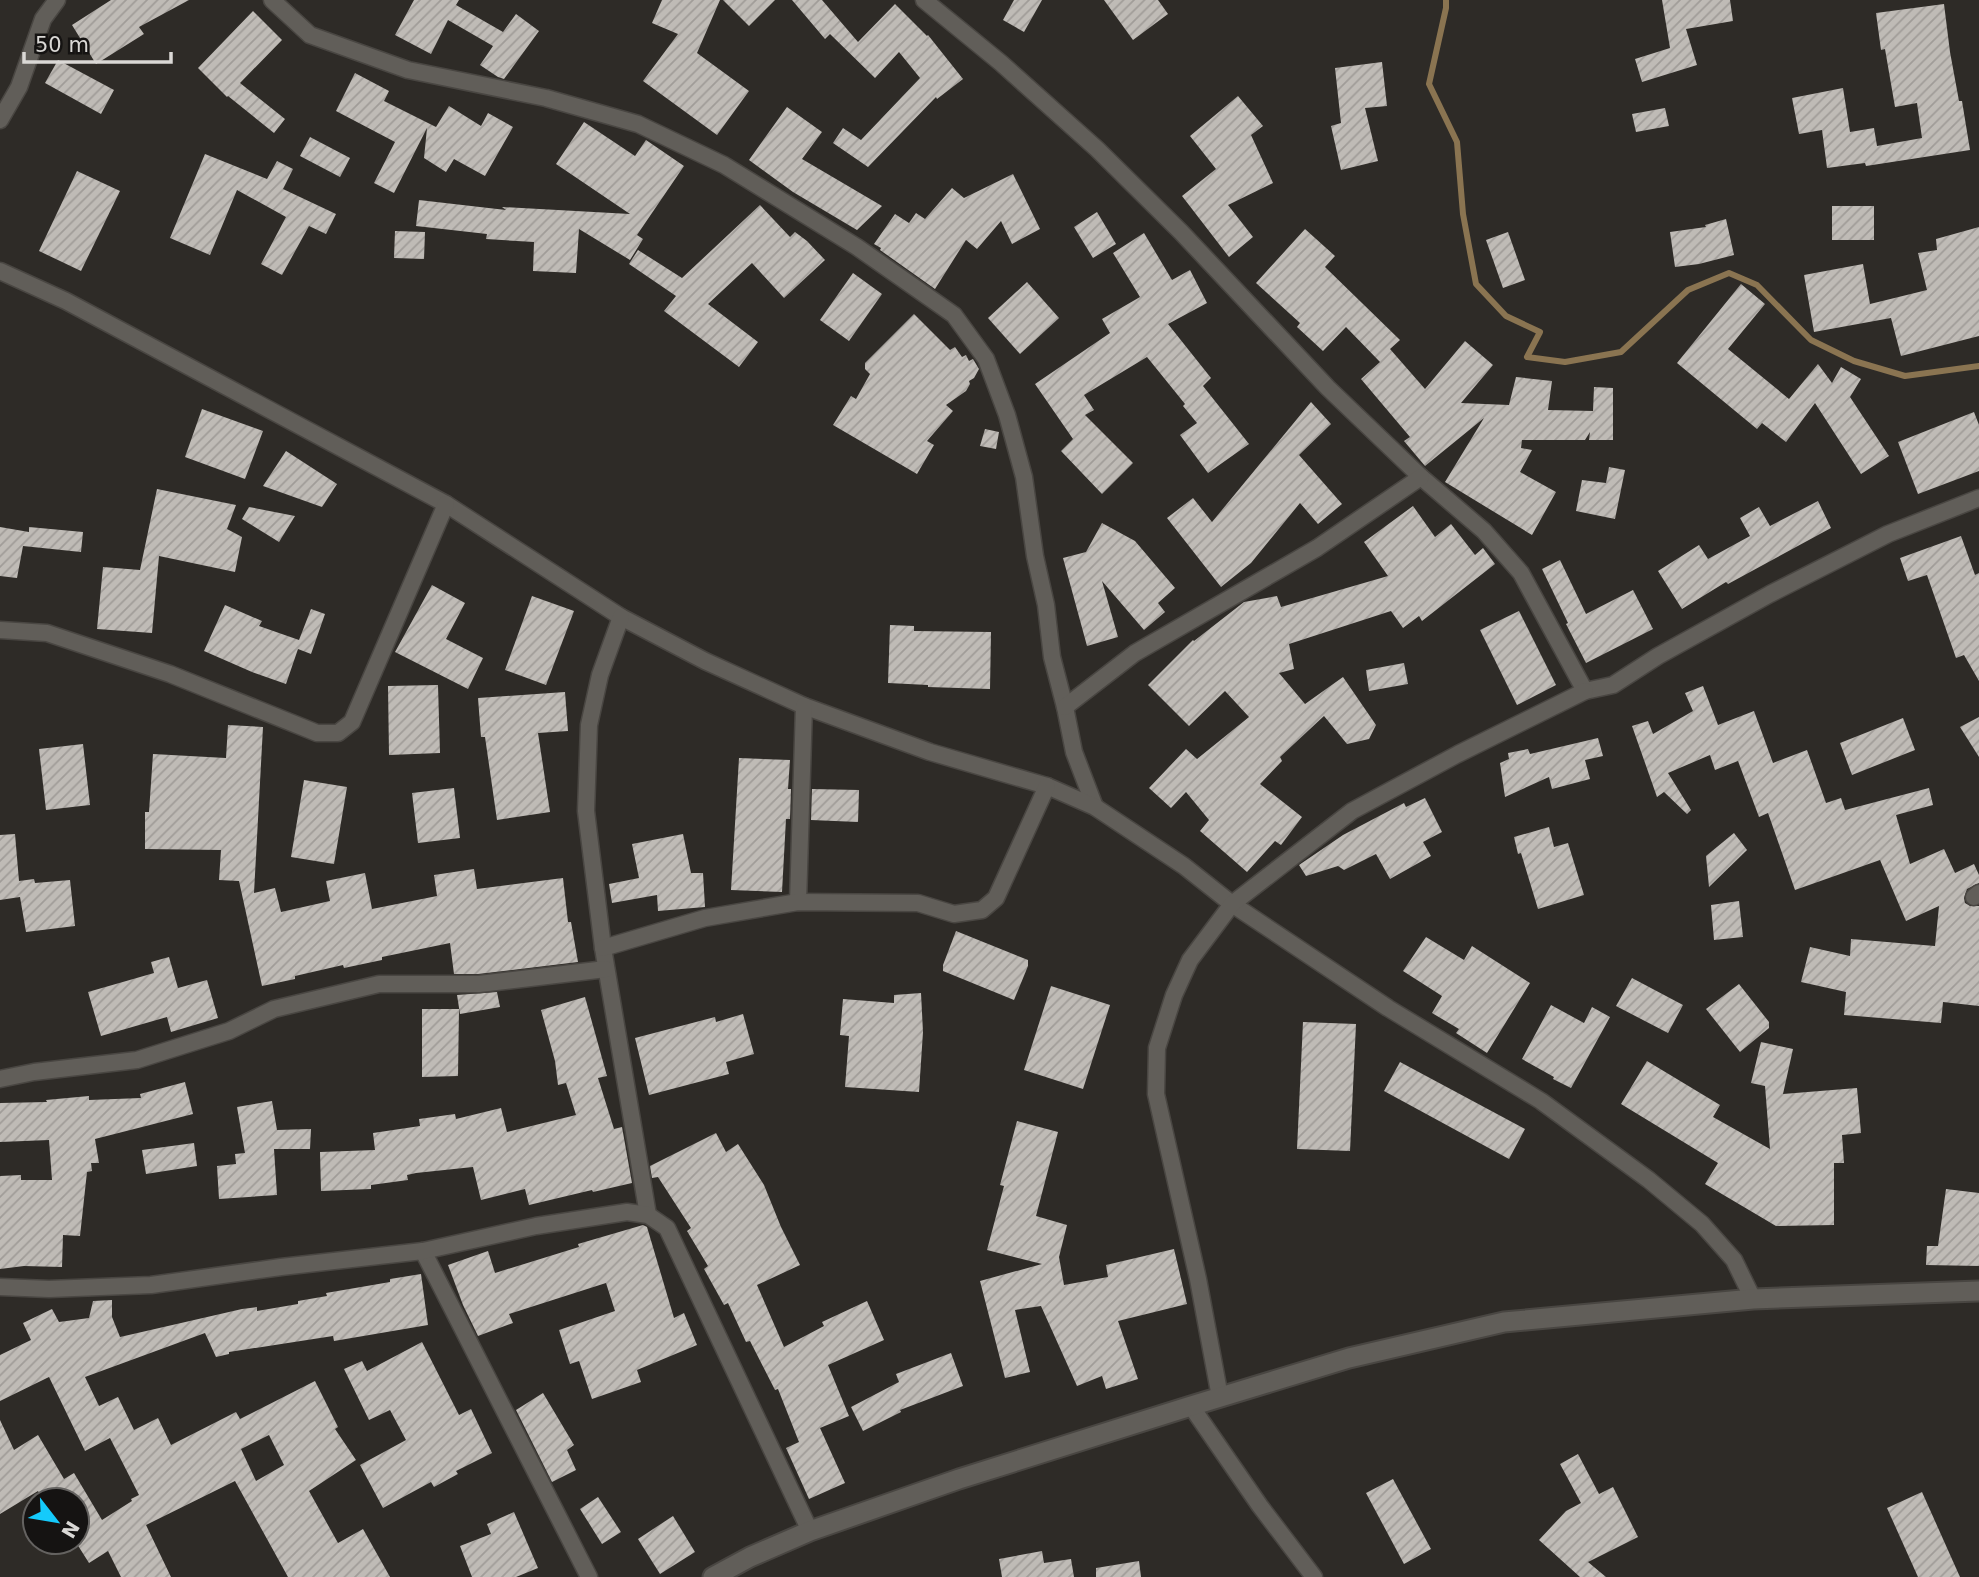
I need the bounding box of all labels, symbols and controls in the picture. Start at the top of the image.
scale bar [24,21,172,65]
text: 50 m [35,33,89,57]
north arrow [21,1486,91,1556]
text: N [57,1517,84,1542]

